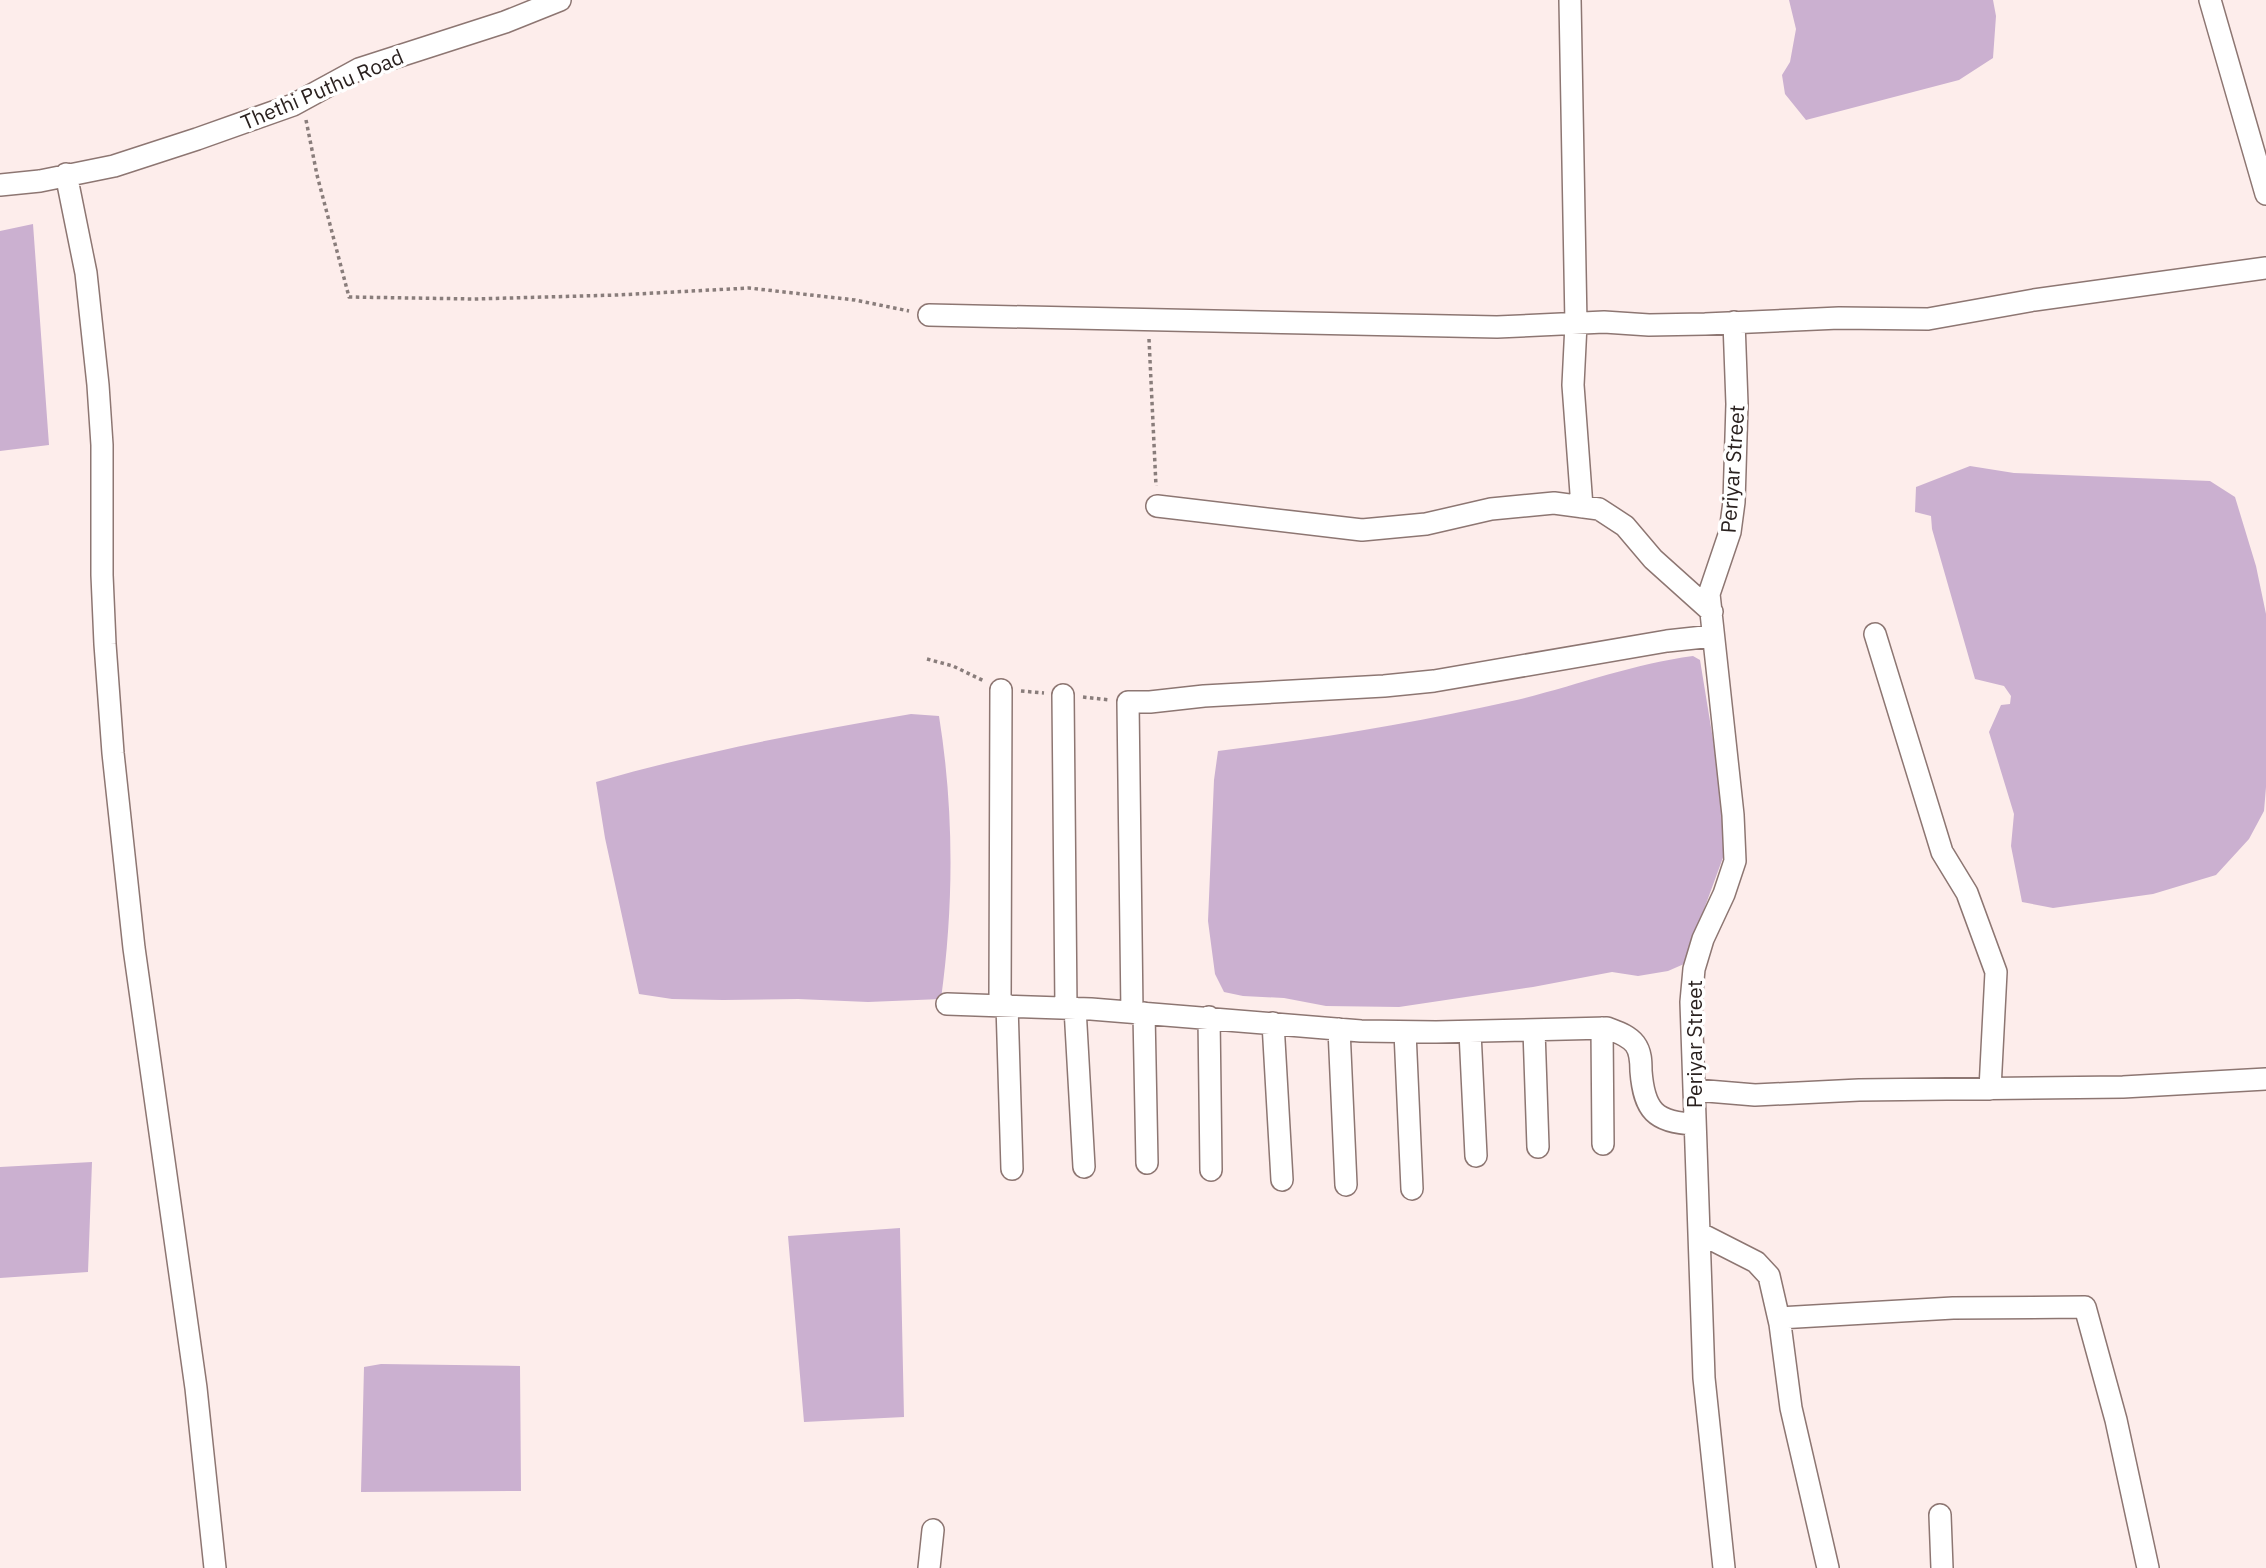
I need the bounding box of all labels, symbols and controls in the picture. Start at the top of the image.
street label: Thethi Puthu Road [236,42,408,136]
street label: Periyar Street [1714,404,1750,534]
street label: Periyar Street [1680,980,1708,1108]

